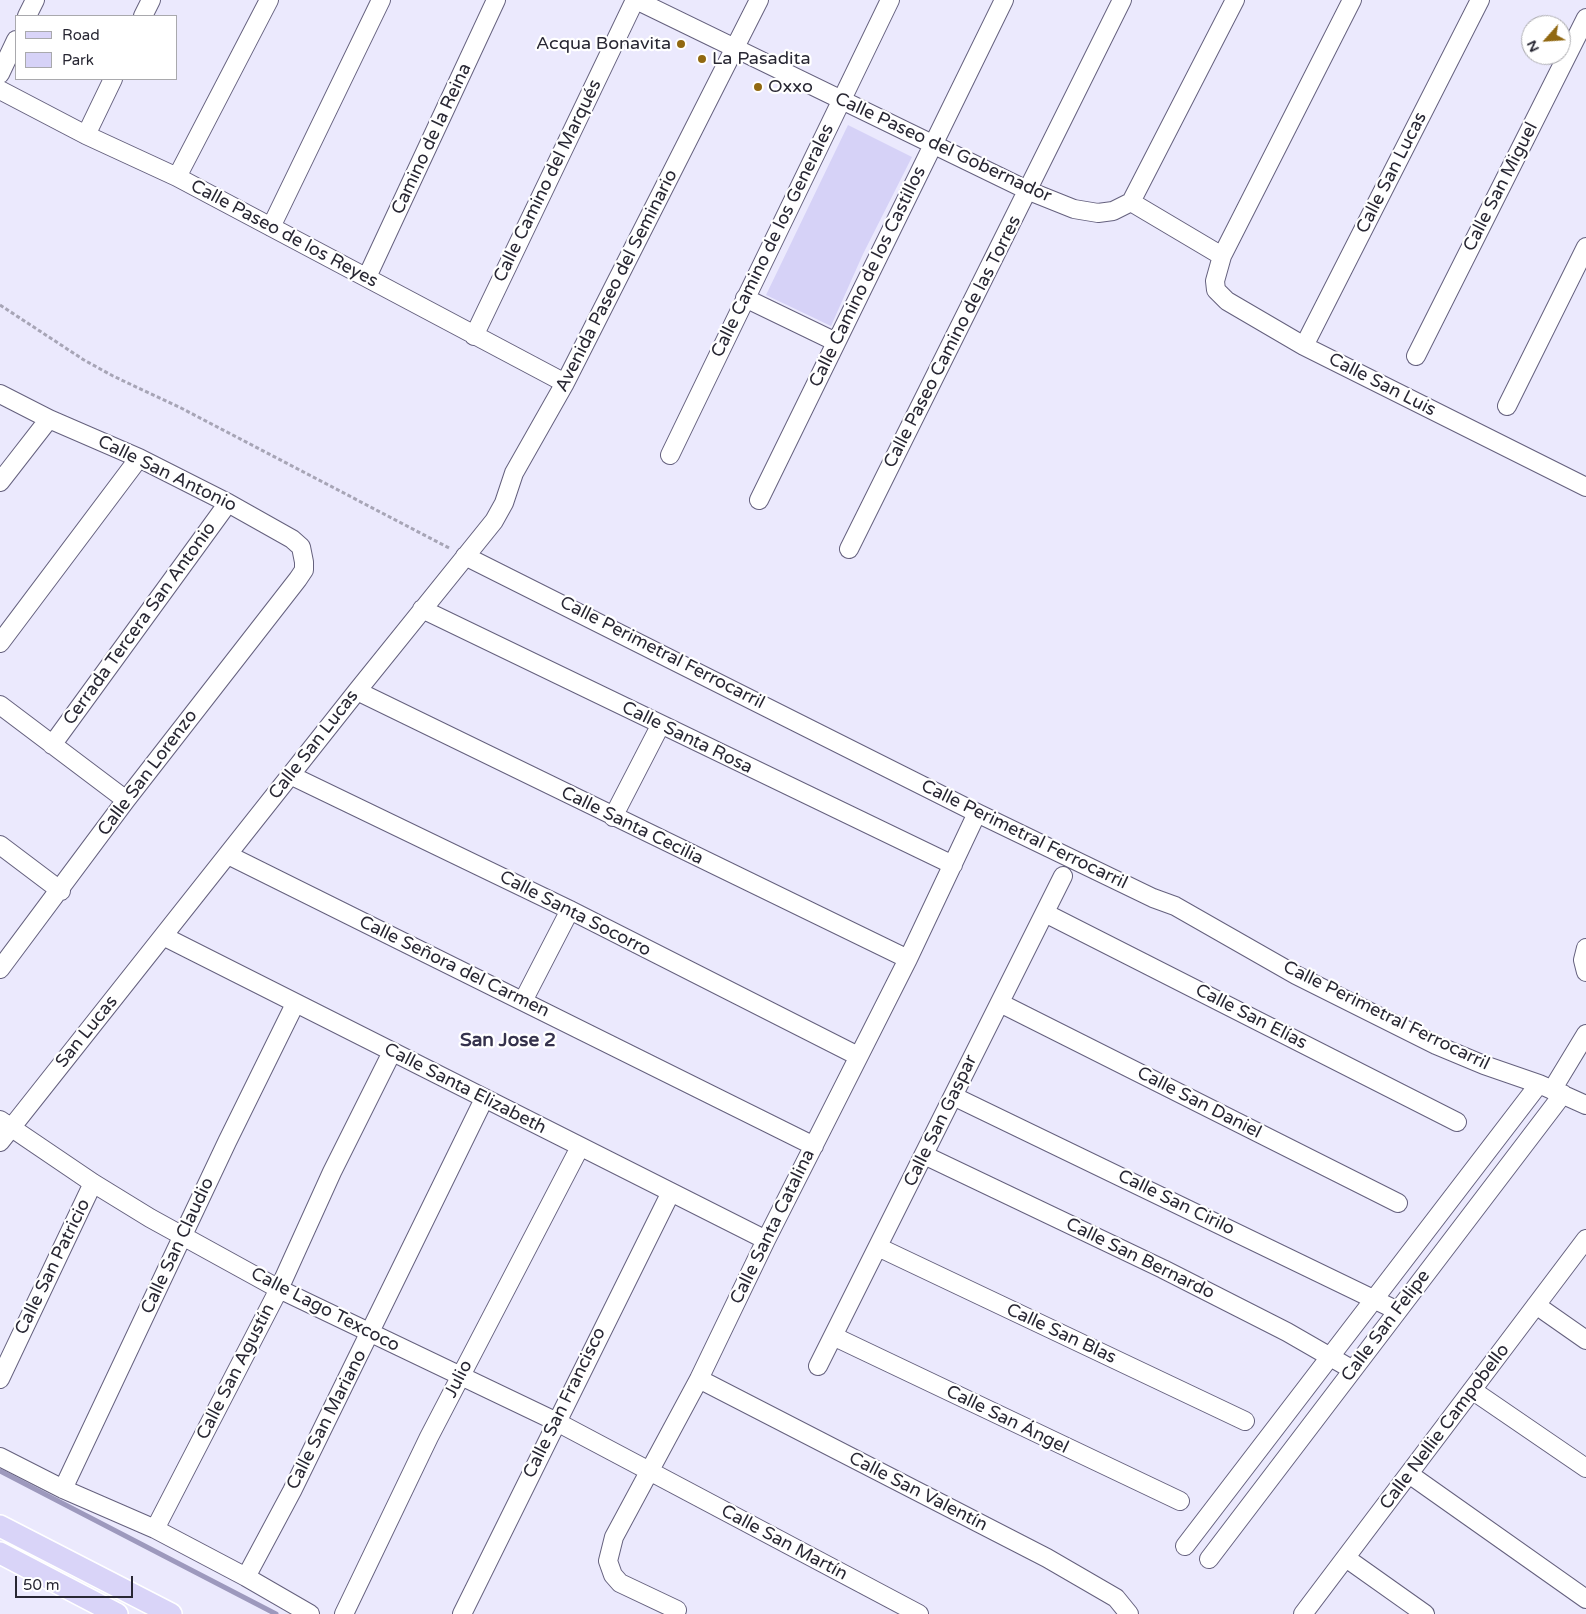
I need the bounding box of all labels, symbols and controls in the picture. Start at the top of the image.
legend [15,15,178,80]
north arrow [1521,15,1571,65]
text: Road [62,26,100,44]
place label: Acqua Bonavita [536,33,671,55]
marker: Acqua Bonavita [675,38,687,50]
text: N [1523,38,1543,55]
place label: La Pasadita [712,48,810,70]
text: Park [62,51,94,69]
marker: La Pasadita [696,53,708,65]
street label: Camino de la Reina [387,60,477,218]
street label: Calle Camino del Marqués [489,76,607,286]
place label: Oxxo [768,76,813,98]
marker: Oxxo [752,81,764,93]
street label: Calle Paseo del Gobernador [831,88,1055,208]
street label: Calle San Lucas [1352,109,1432,237]
street label: Calle San Miguel [1459,119,1543,255]
street label: Calle Camino de los Generales [707,121,839,361]
street label: Calle Camino de los Castillos [805,163,931,391]
street label: Avenida Paseo del Seminario [551,166,683,396]
street label: Calle Paseo de los Reyes [187,175,381,293]
street label: Calle Paseo Camino de las Torres [880,212,1026,472]
street label: Calle San Luis [1325,349,1439,421]
street label: Calle San Antonio [94,431,240,517]
street label: Cerrada Tercera San Antonio [59,518,221,730]
street label: Calle Perimetral Ferrocarril [556,592,768,714]
street label: Calle San Lucas [265,686,363,804]
street label: Calle Santa Rosa [618,697,756,779]
street label: Calle San Lorenzo [94,706,202,840]
street label: Calle Perimetral Ferrocarril [917,776,1131,894]
street label: Calle Santa Cecilia [557,782,707,870]
street label: Calle Santa Socorro [496,866,654,962]
street label: Calle Señora del Carmen [355,911,553,1023]
street label: Calle Perimetral Ferrocarril [1279,957,1493,1075]
street label: Calle San Elías [1192,980,1310,1054]
street label: San Lucas [51,992,123,1072]
district label: San Jose 2 [460,1030,556,1052]
street label: Calle Santa Elizabeth [380,1039,550,1139]
street label: Calle San Gaspar [900,1052,982,1190]
street label: Calle San Daniel [1133,1062,1265,1144]
street label: Calle Santa Catalina [726,1146,820,1308]
street label: Calle San Cirilo [1114,1165,1238,1241]
street label: Calle San Claudio [137,1174,219,1318]
street label: Calle San Patricio [11,1196,95,1338]
street label: Calle San Bernardo [1062,1214,1218,1304]
street label: Calle Lago Texcoco [247,1263,403,1357]
street label: Calle San Felipe [1337,1266,1435,1386]
street label: Calle San Blas [1003,1299,1119,1369]
street label: Calle San Agustín [192,1300,280,1444]
street label: Calle San Francisco [519,1324,611,1482]
street label: Calle Nellie Campobello [1376,1340,1514,1514]
street label: Calle San Mariano [282,1346,372,1494]
street label: Julio [440,1357,478,1401]
street label: Calle San Ángel [942,1381,1072,1459]
street label: Calle San Valentín [845,1448,991,1536]
street label: Calle San Martín [717,1501,851,1585]
scale bar [18,1566,135,1598]
text: 50 m [23,1576,60,1594]

